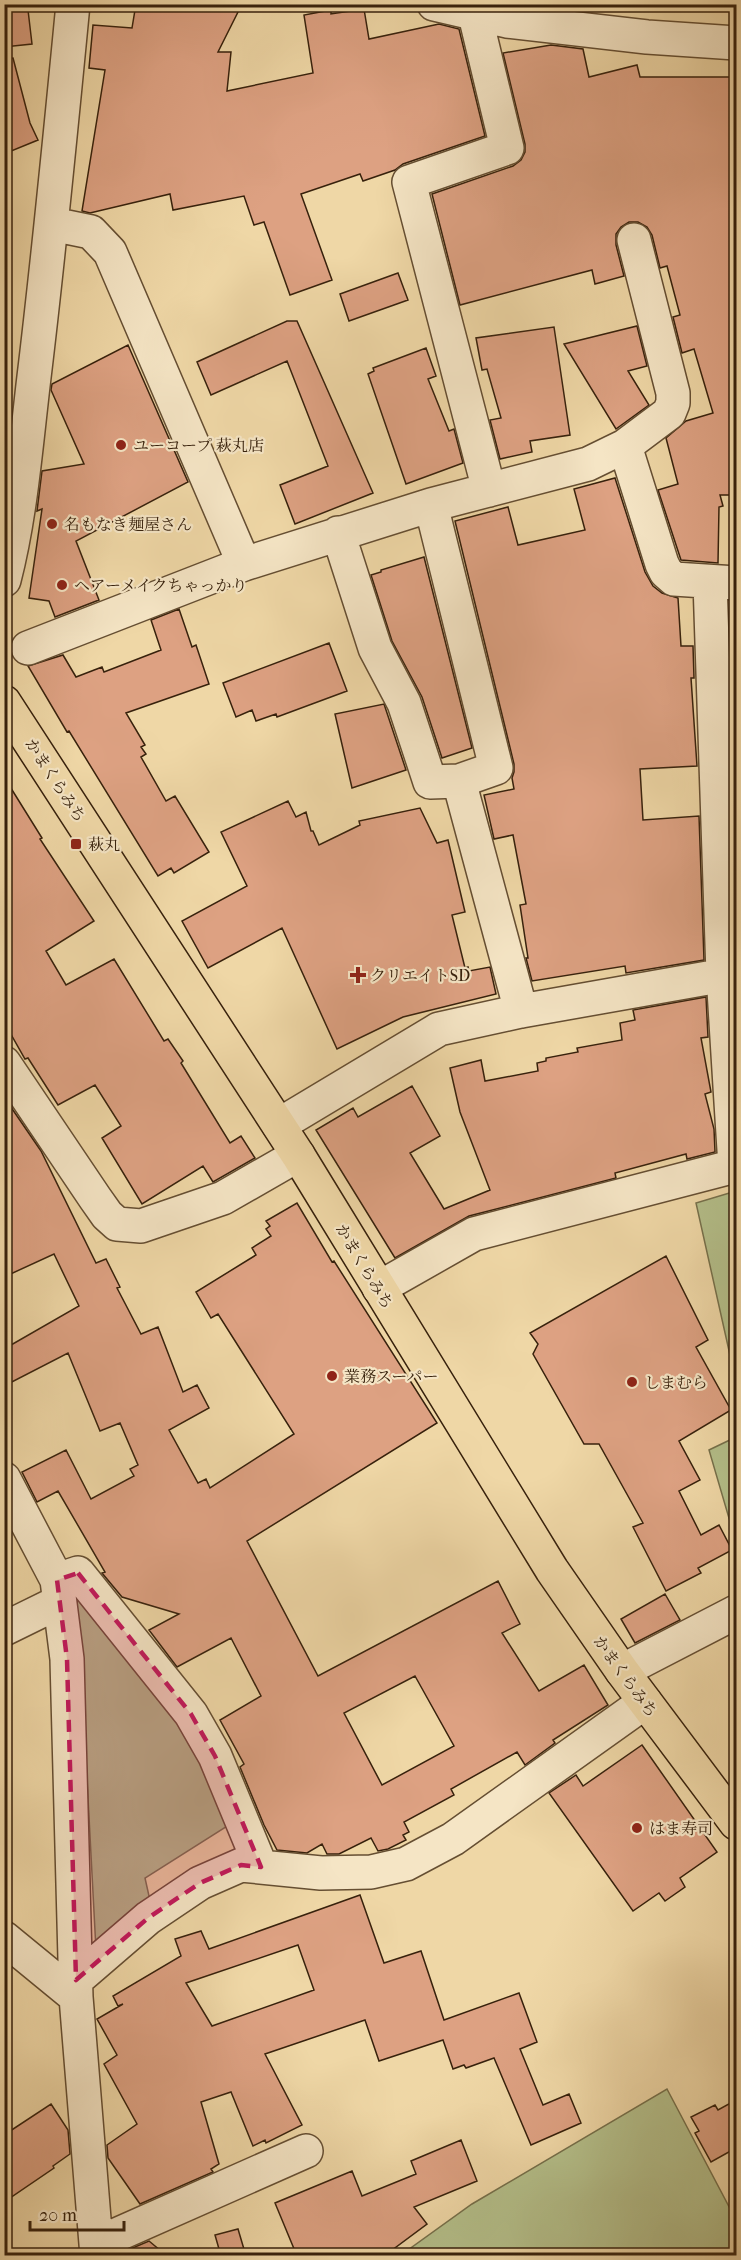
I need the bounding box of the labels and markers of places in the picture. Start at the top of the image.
place label: ユーコープ 萩丸店 [133,436,264,455]
marker: ユーコープ 萩丸店 [114,438,128,452]
place label: 名もなき麺屋さん [64,515,192,534]
marker: 名もなき麺屋さん [45,517,59,531]
place label: ヘアーメイクちゃっかり [74,576,248,595]
marker: ヘアーメイクちゃっかり [55,578,69,592]
place label: 萩丸 [88,835,120,854]
marker: 萩丸 [69,837,83,851]
place label: クリエイトSD [370,966,470,985]
marker: クリエイトSD [351,968,365,982]
place label: 業務スーパー [344,1367,438,1386]
marker: 業務スーパー [325,1369,339,1383]
place label: しまむら [644,1373,708,1392]
marker: しまむら [625,1375,639,1389]
place label: はま寿司 [649,1819,713,1838]
marker: はま寿司 [630,1821,644,1835]

